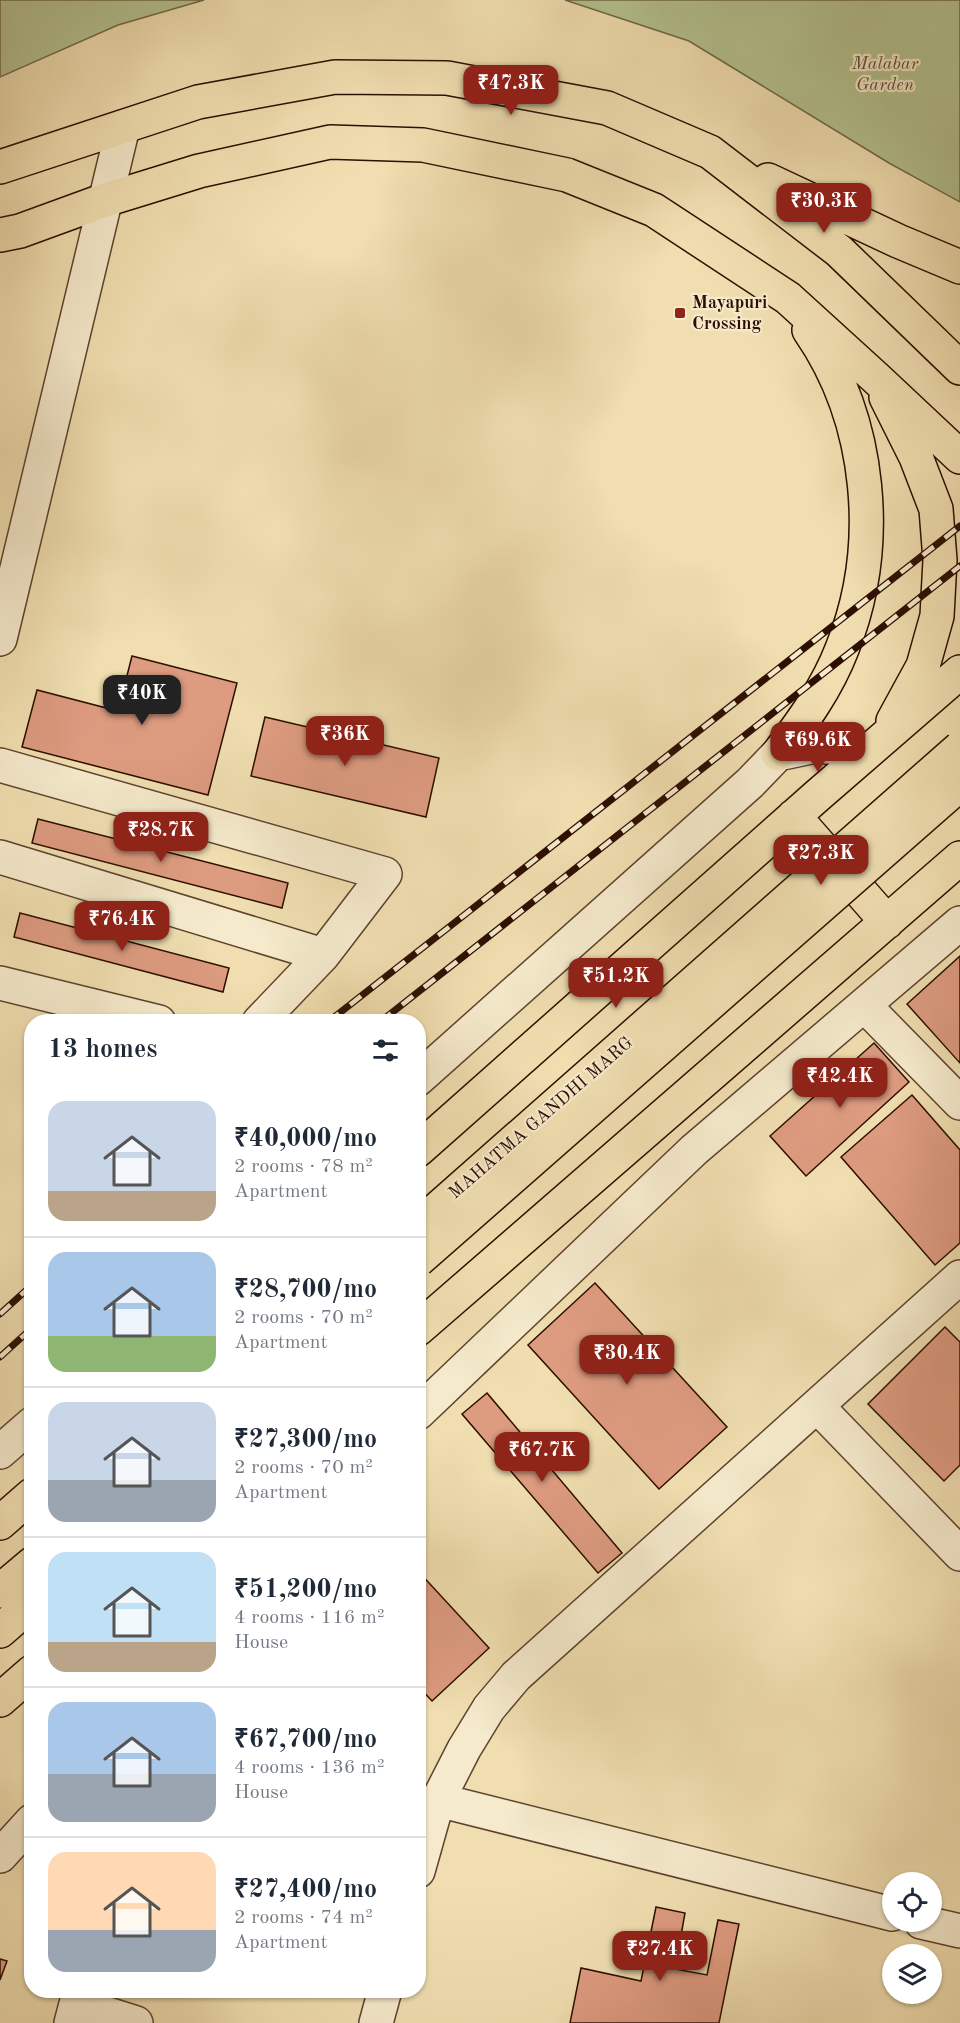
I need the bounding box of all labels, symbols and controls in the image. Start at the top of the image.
park label: Malabar Garden [851,55,920,94]
pin: ₹47.3K [462,65,560,116]
text: ₹47.3K [477,74,545,94]
pin: ₹30.3K [775,183,873,234]
text: ₹30.3K [790,192,858,212]
place label: Mayapuri Crossing [692,294,767,333]
marker: Mayapuri Crossing [673,306,687,320]
pin: ₹40K [106,675,178,726]
text: ₹40K [117,684,167,704]
pin: ₹36K [309,716,381,767]
pin: ₹69.6K [769,722,867,773]
text: ₹36K [320,725,370,745]
text: ₹69.6K [784,731,852,751]
pin: ₹28.7K [112,812,210,863]
text: ₹28.7K [127,821,195,841]
pin: ₹27.3K [772,835,870,886]
text: ₹27.3K [787,844,855,864]
pin: ₹76.4K [73,901,171,952]
text: ₹76.4K [88,910,156,930]
pin: ₹51.2K [567,958,665,1009]
text: ₹51.2K [582,967,650,987]
street label: MAHATMA GANDHI MARG [446,1033,636,1203]
icon: filters [369,1034,402,1067]
text: 13 homes [48,1037,157,1063]
pin: ₹42.4K [791,1058,889,1109]
text: ₹42.4K [806,1067,874,1087]
icon: home [96,1125,168,1197]
text: ₹40,000/mo [234,1126,377,1152]
text: 2 rooms · 78 m² [234,1157,373,1177]
text: Apartment [234,1182,328,1202]
icon: home [96,1276,168,1348]
text: ₹28,700/mo [234,1277,377,1303]
text: 2 rooms · 70 m² [234,1308,373,1328]
text: Apartment [234,1333,328,1353]
pin: ₹30.4K [578,1335,676,1386]
text: ₹30.4K [593,1344,661,1364]
icon: home [96,1426,168,1498]
text: ₹27,300/mo [234,1427,377,1453]
pin: ₹67.7K [493,1432,591,1483]
text: ₹67.7K [508,1441,576,1461]
text: 2 rooms · 70 m² [234,1458,373,1478]
text: Apartment [234,1483,328,1503]
icon: home [96,1576,168,1648]
text: ₹51,200/mo [234,1577,377,1603]
text: 4 rooms · 116 m² [234,1608,384,1628]
text: House [234,1633,288,1653]
icon: home [96,1726,168,1798]
text: ₹67,700/mo [234,1727,377,1753]
text: 4 rooms · 136 m² [234,1758,384,1778]
text: House [234,1783,288,1803]
map controls [882,1872,942,2004]
button: locate [882,1872,942,1932]
icon: home [96,1876,168,1948]
text: ₹27,400/mo [234,1877,377,1903]
text: 2 rooms · 74 m² [234,1908,373,1928]
pin: ₹27.4K [611,1931,709,1982]
text: Apartment [234,1933,328,1953]
text: ₹27.4K [626,1940,694,1960]
button: layers [882,1944,942,2004]

